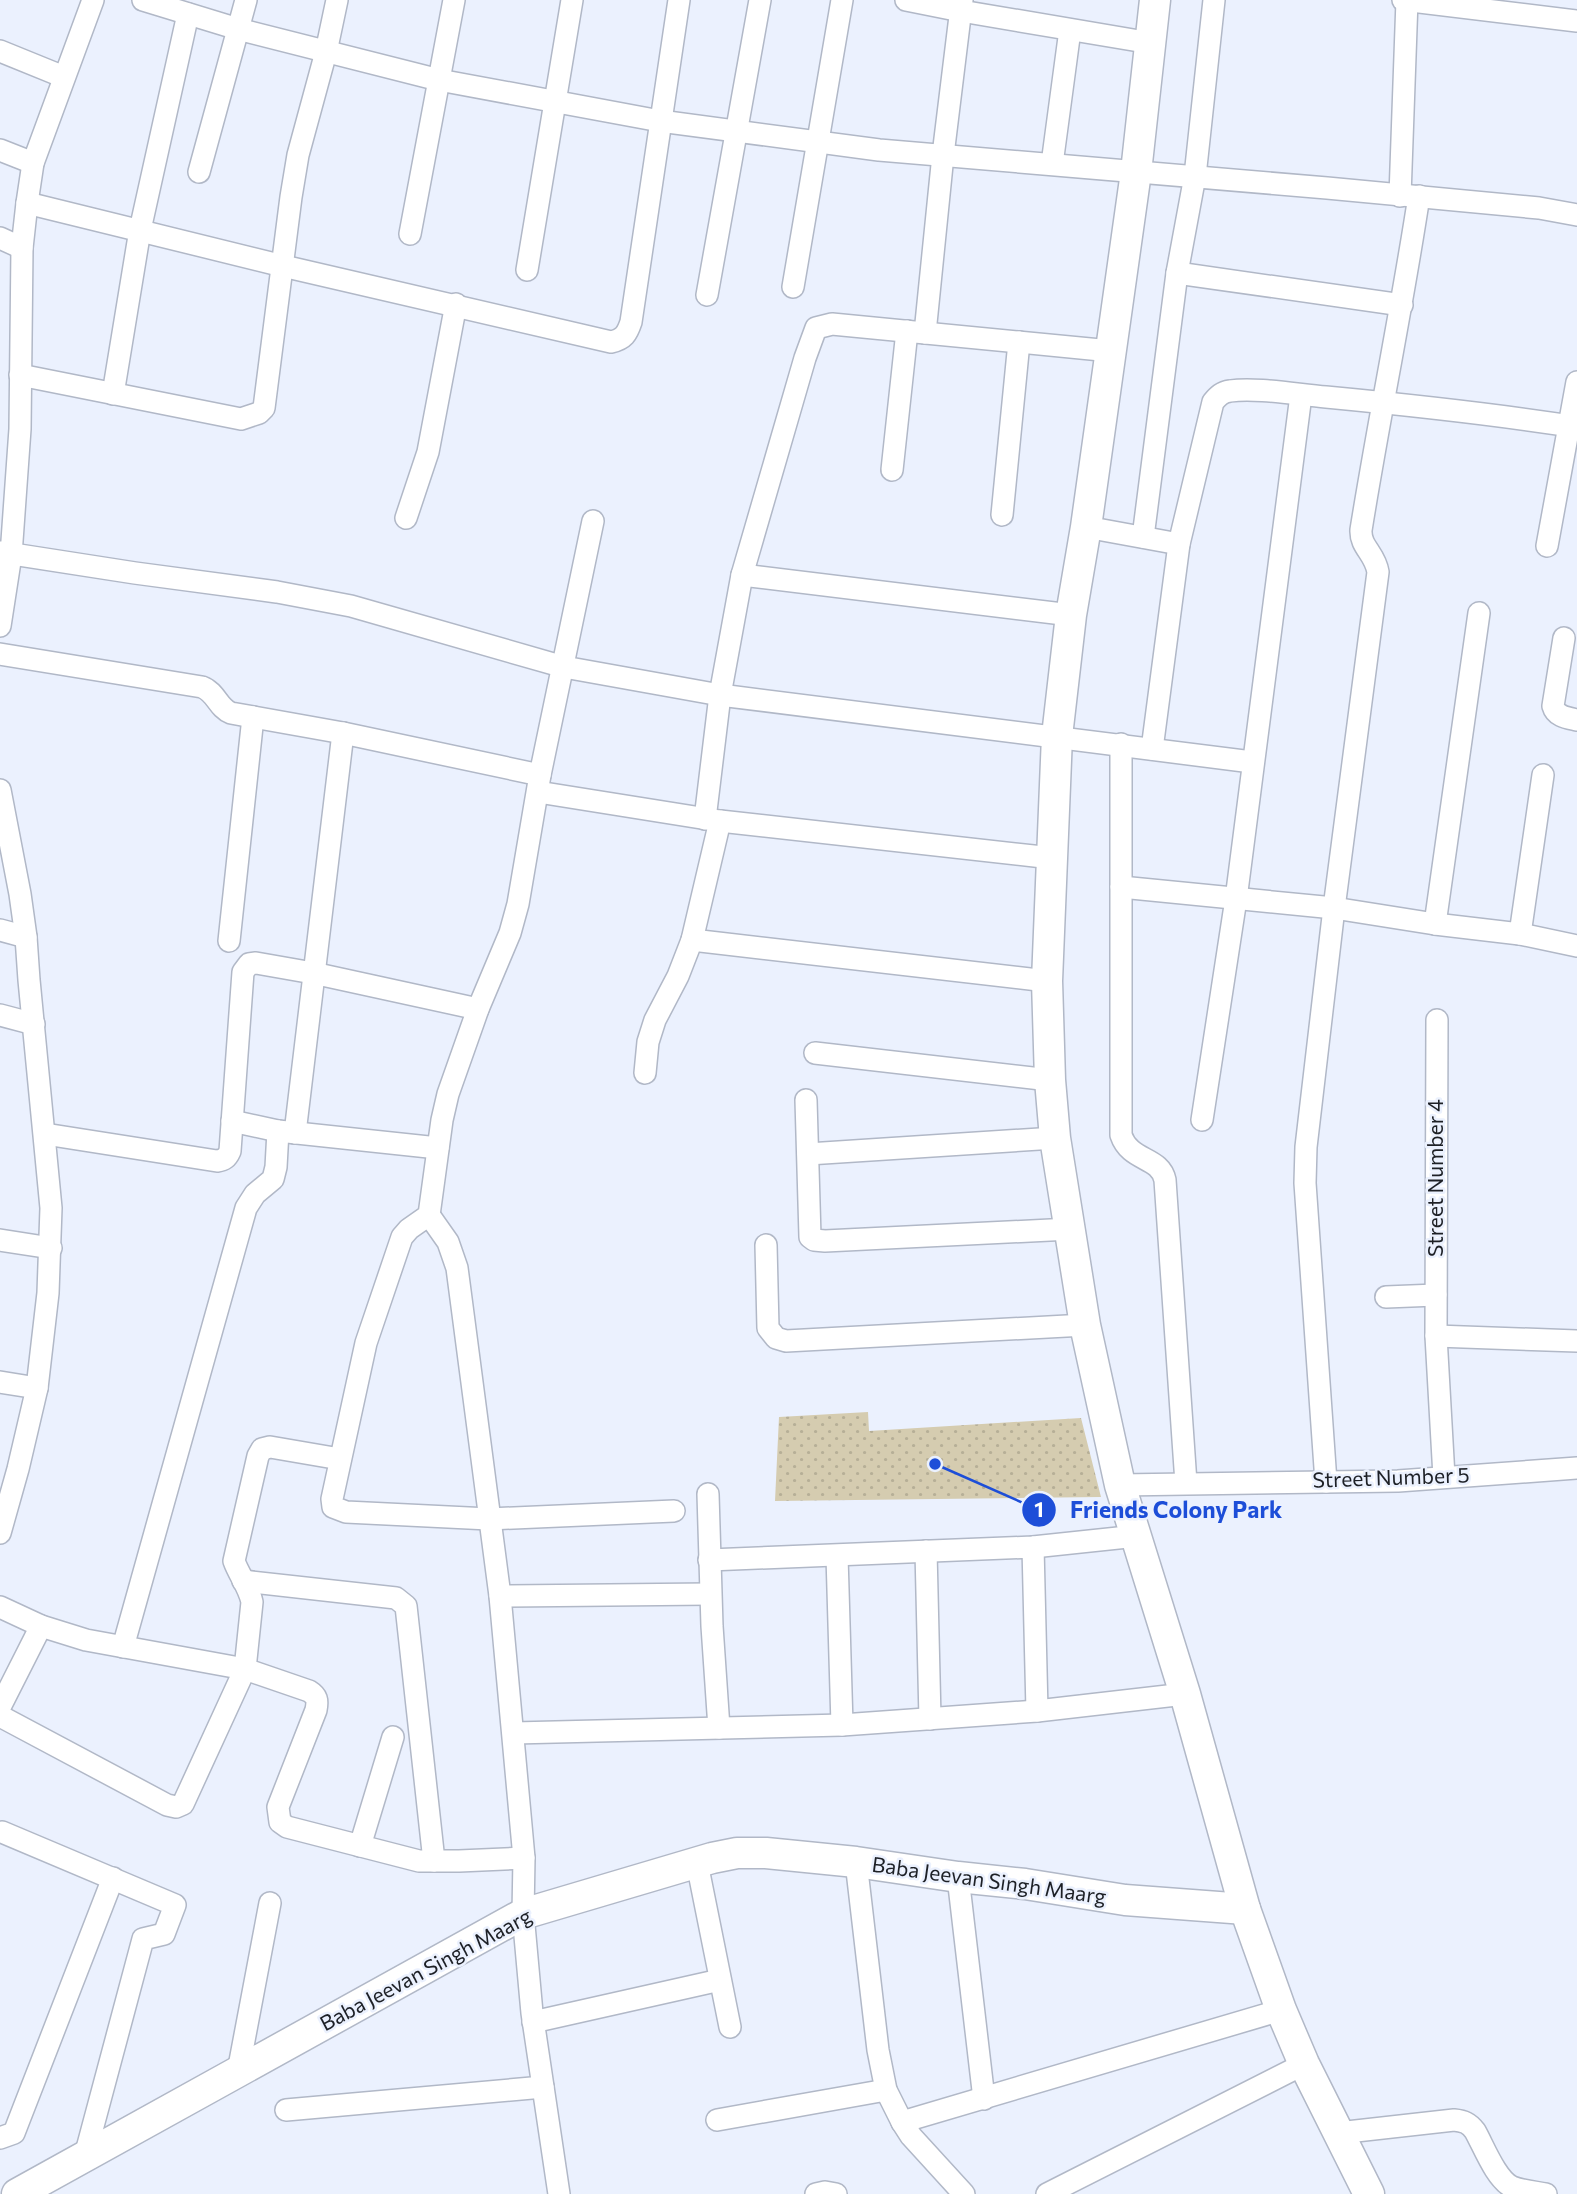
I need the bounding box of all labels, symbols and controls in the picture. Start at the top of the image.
street label: Street Number 4 [1422,1099,1447,1257]
street label: Street Number 5 [1312,1461,1470,1492]
callout: Friends Colony Park [1021,1488,1296,1532]
text: Friends Colony Park [1070,1495,1282,1523]
text: 1 [1034,1496,1044,1521]
street label: Baba Jeevan Singh Maarg [870,1851,1108,1908]
street label: Baba Jeevan Singh Maarg [315,1902,536,2035]

